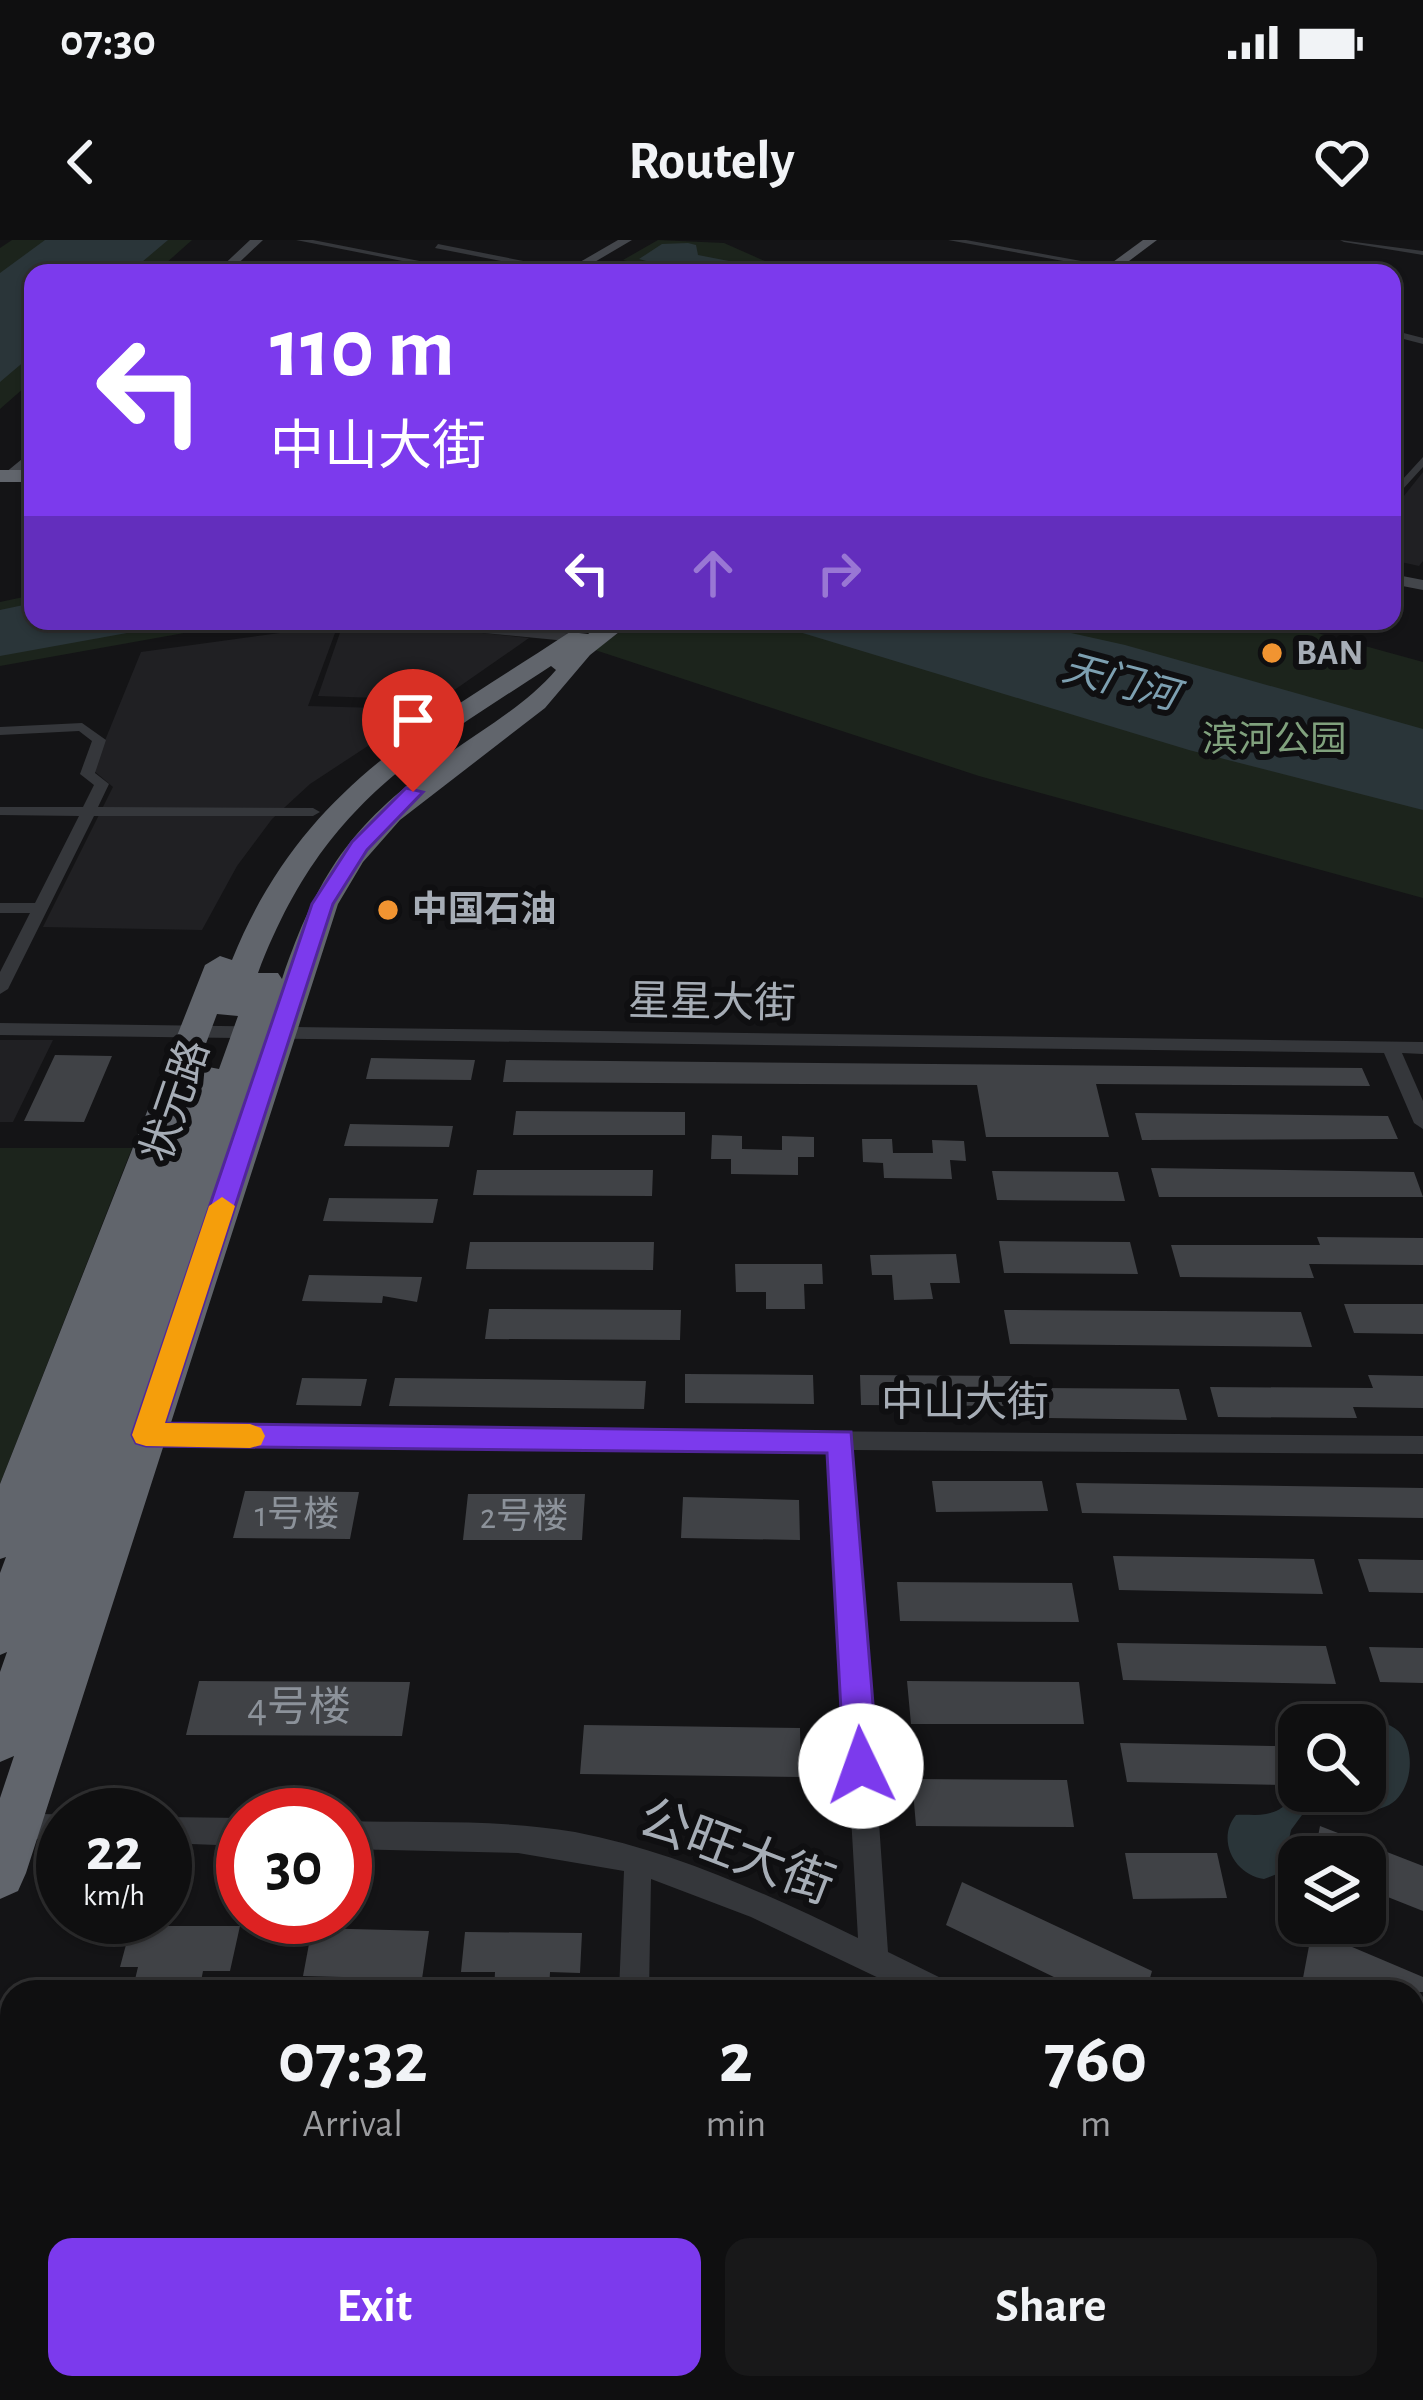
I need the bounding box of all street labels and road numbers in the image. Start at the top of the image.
street label: 星星大街 [628,979,796,1025]
street label: 状元路 [134,1034,216,1167]
street label: 中山大街 [881,1380,1049,1424]
street label: 公旺大街 [632,1791,841,1913]

